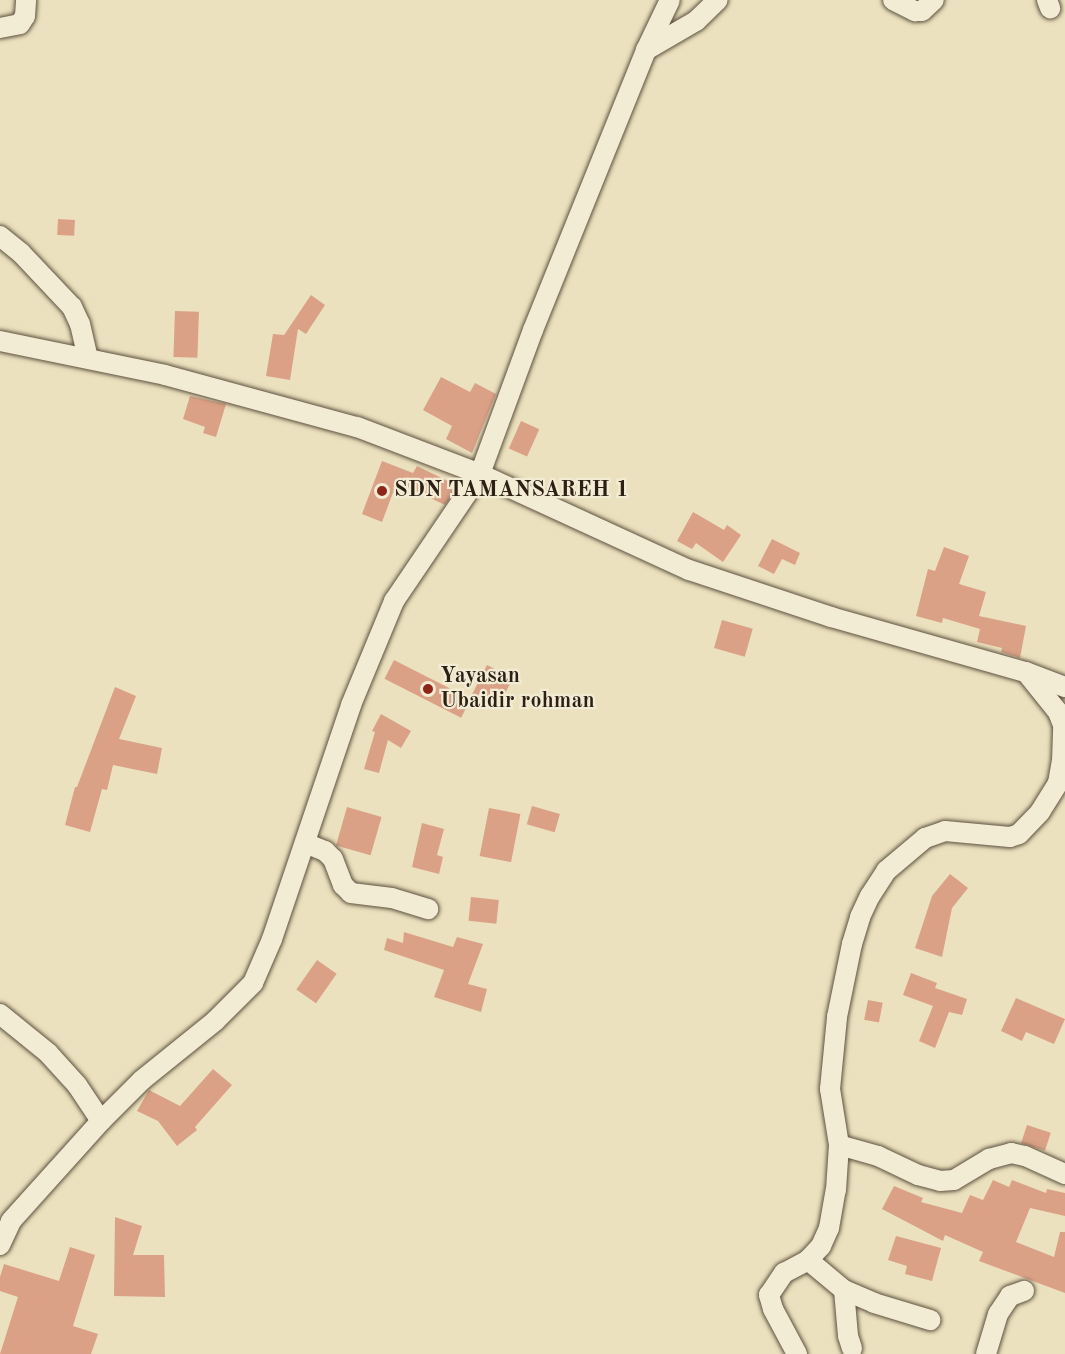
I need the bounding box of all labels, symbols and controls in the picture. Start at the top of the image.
place label: SDN TAMANSAREH 1 [394,478,629,504]
marker: SDN TAMANSAREH 1 [375,484,389,498]
place label: Yayasan Ubaidir rohman [440,663,595,714]
marker: Yayasan Ubaidir rohman [421,682,435,696]

